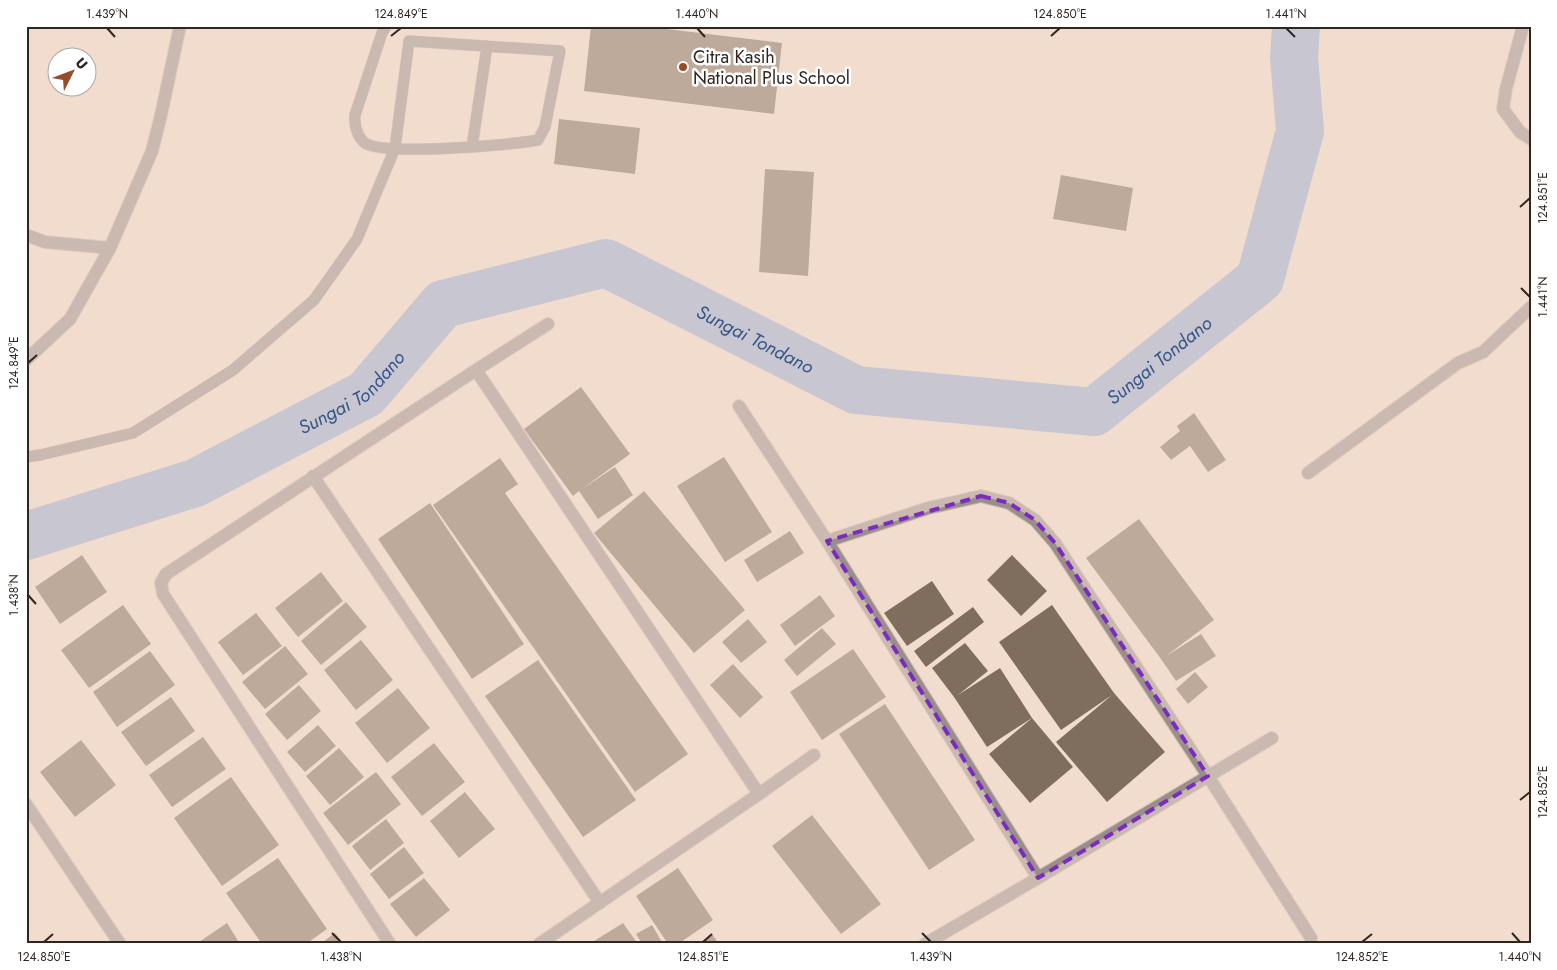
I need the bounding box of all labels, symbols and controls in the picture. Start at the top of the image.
text: 1.439°N [86,5,128,23]
text: 124.849°E [374,5,428,23]
text: 1.440°N [676,5,718,23]
text: 124.850°E [1033,5,1087,23]
text: 1.441°N [1265,5,1307,23]
place label: Citra Kasih National Plus School [693,44,850,91]
north arrow [48,48,98,98]
text: U [71,53,92,74]
marker: Citra Kasih National Plus School [677,61,689,73]
text: 124.851°E [1534,172,1552,224]
text: 1.441°N [1534,276,1552,318]
water label: Sungai Tondano [692,298,818,380]
water label: Sungai Tondano [1101,310,1218,411]
text: 124.849°E [5,336,23,390]
water label: Sungai Tondano [293,345,411,441]
text: 1.438°N [5,574,23,616]
text: 124.852°E [1534,766,1552,818]
text: 124.850°E [17,948,71,966]
text: 1.438°N [320,948,362,966]
text: 124.851°E [677,948,729,966]
text: 1.439°N [910,948,952,966]
text: 124.852°E [1336,948,1388,966]
text: 1.440°N [1499,948,1541,966]

